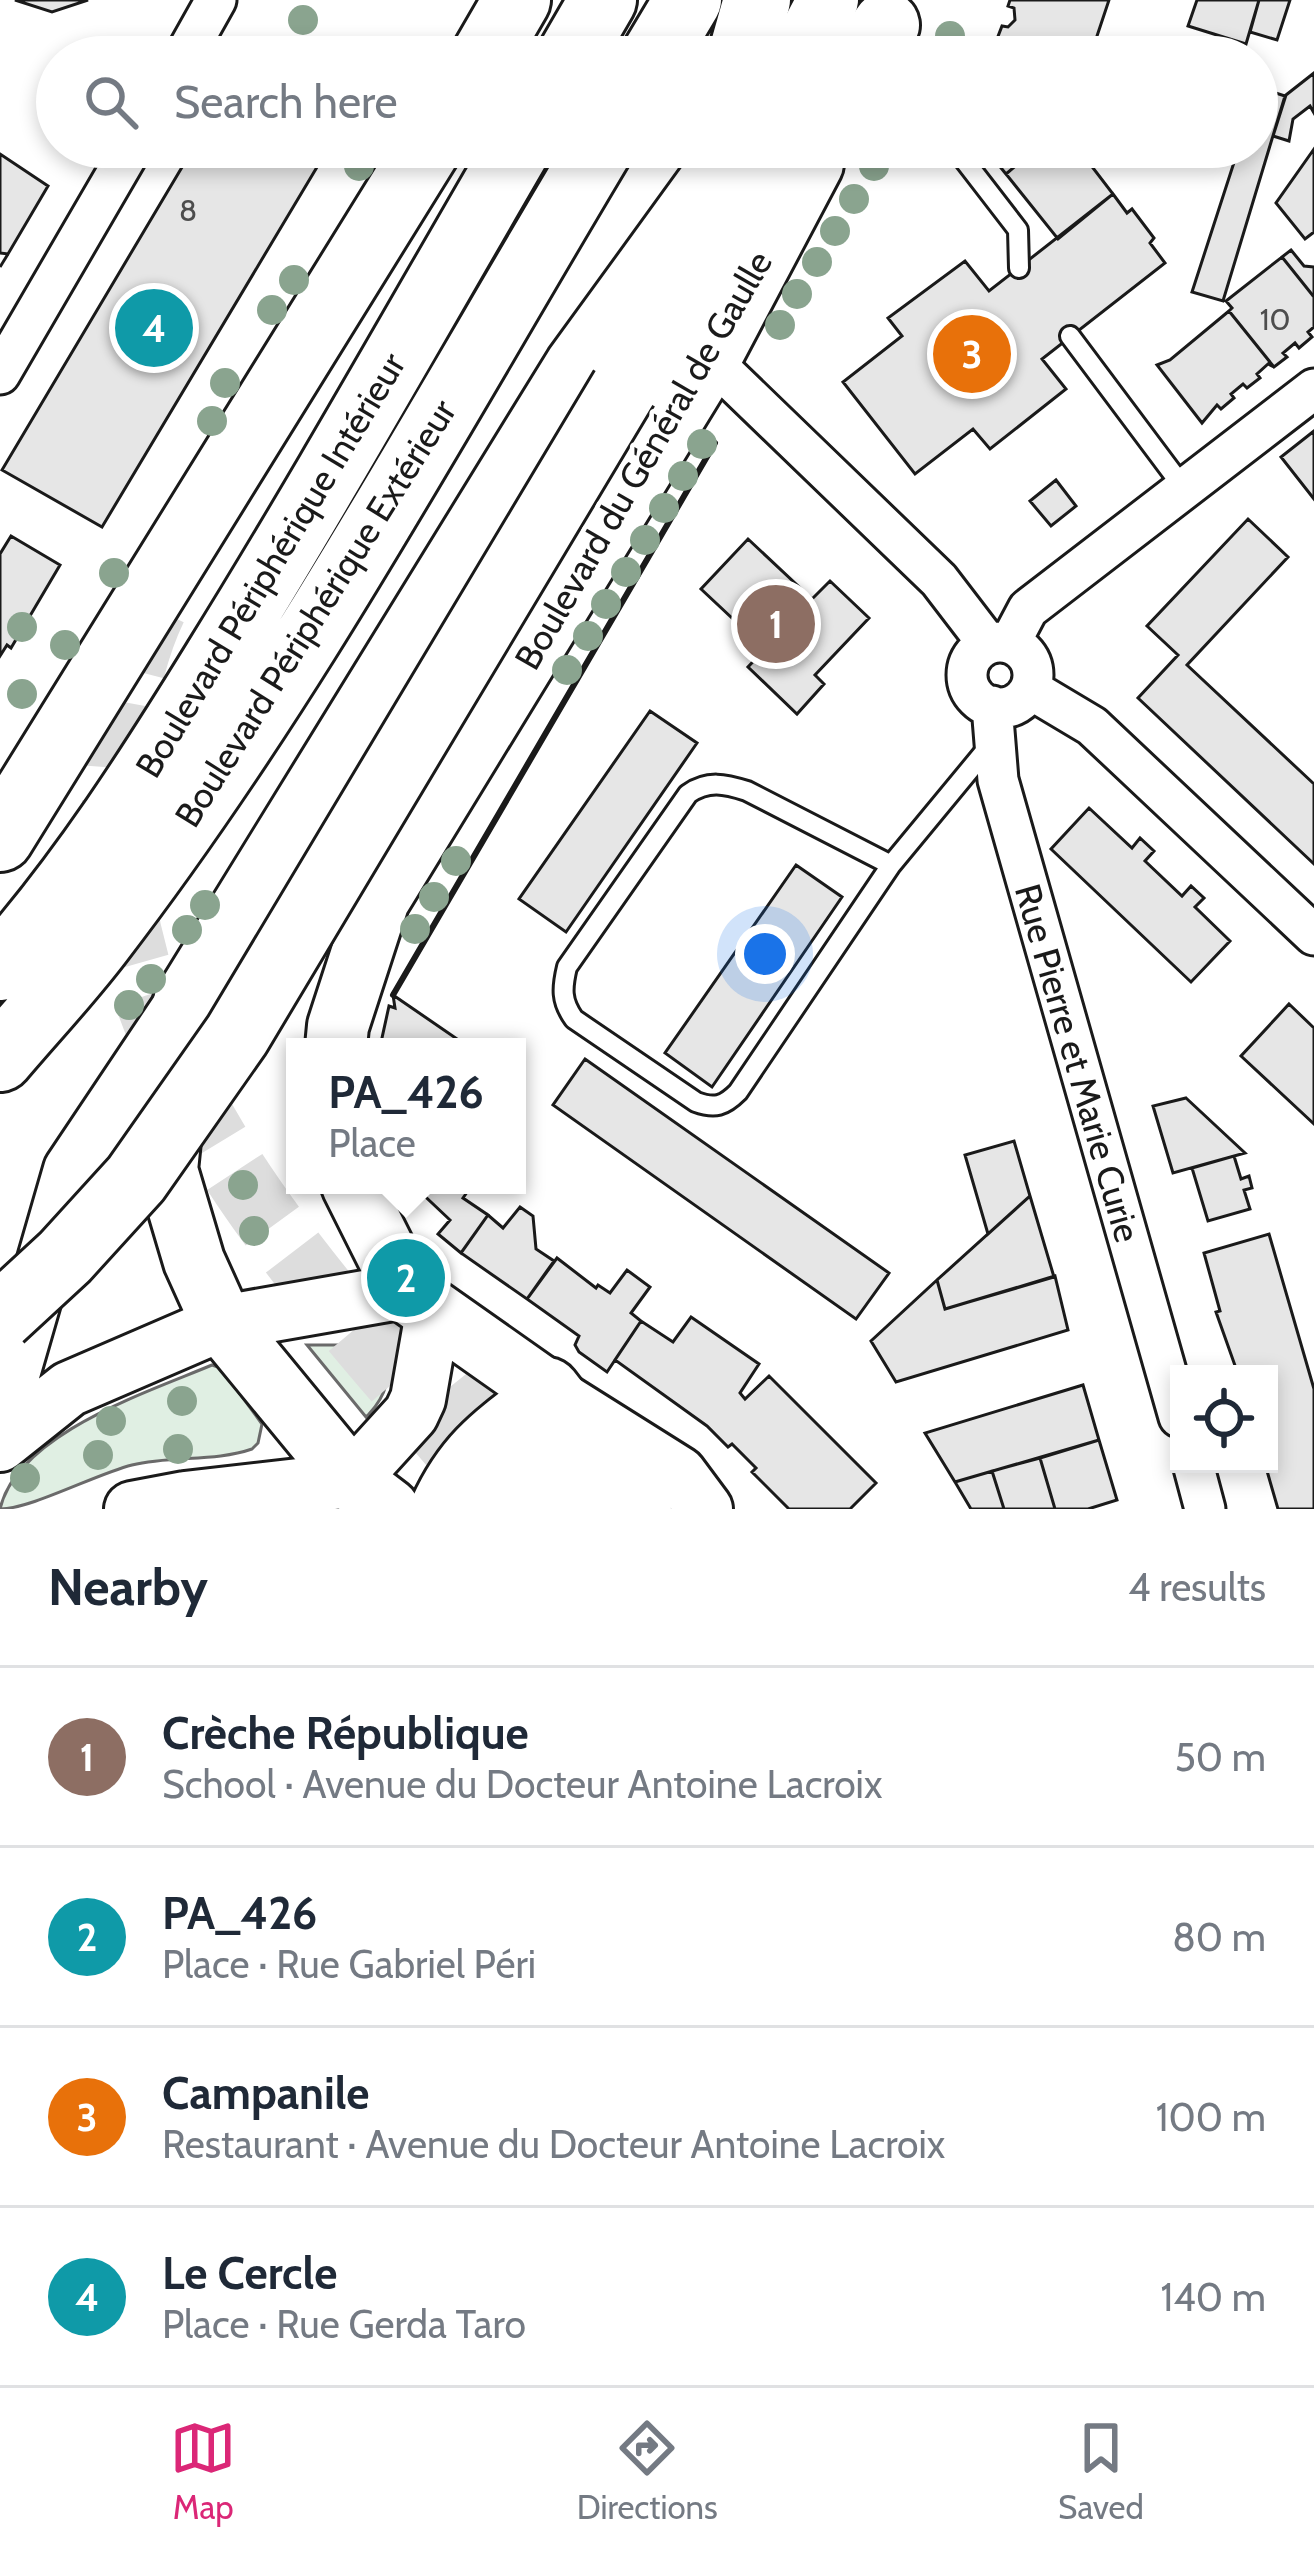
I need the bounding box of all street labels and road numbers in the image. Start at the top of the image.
street label: Boulevard du Général de Gaulle [505,243,781,677]
street label: Boulevard Périphérique Intérieur [126,344,415,785]
street label: Boulevard Périphérique Extérieur [165,391,465,835]
street label: Rue Pierre et Marie Curie [1006,879,1150,1247]

